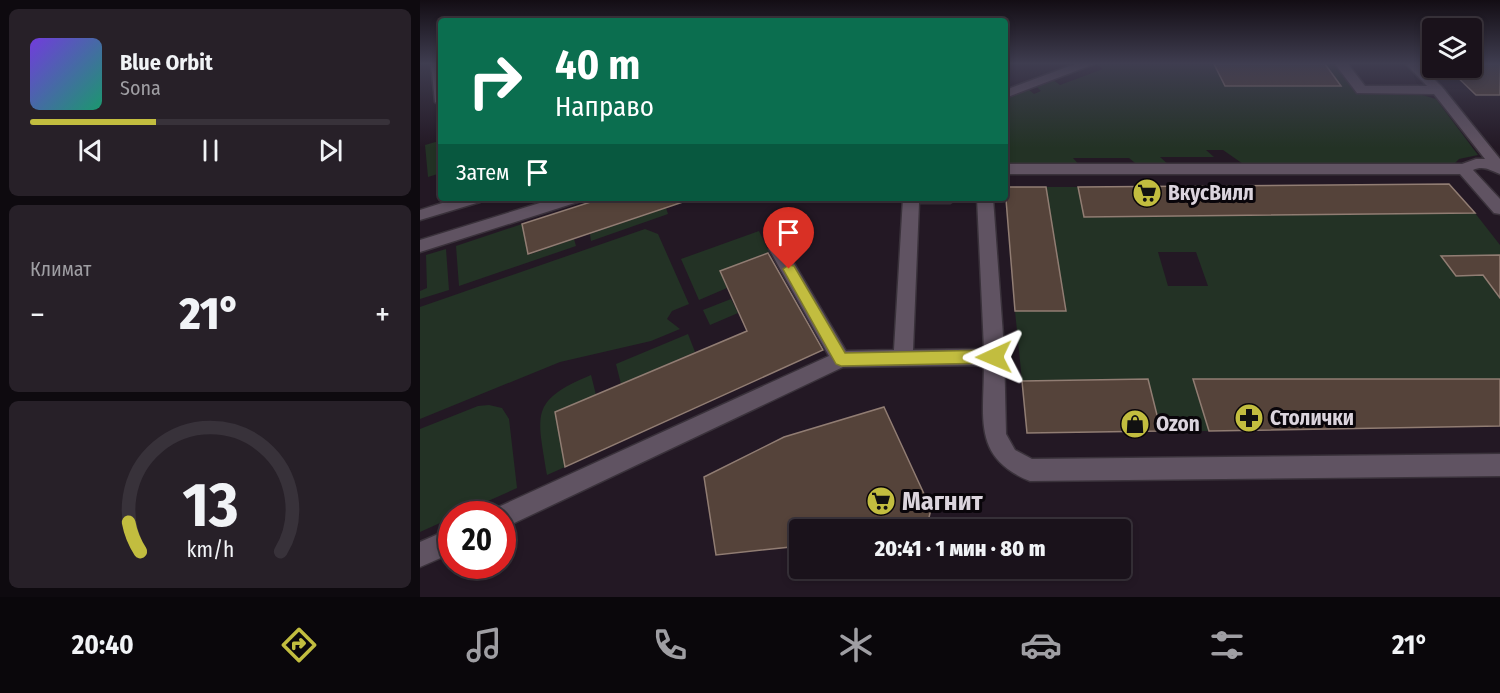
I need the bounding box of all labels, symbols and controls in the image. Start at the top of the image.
map controls [1422,18,1482,78]
button: layers [1422,18,1482,78]
text: 40 m [555,40,640,90]
icon: right [456,42,534,120]
text: Blue Orbit [120,49,213,76]
text: Sona [120,76,161,100]
text: Направо [555,91,654,123]
icon: previous [74,134,107,167]
icon: pause [194,134,227,167]
icon: next [314,134,347,167]
icon: arrive [521,156,554,189]
text: Затем [456,159,509,186]
supermarket icon: ВкусВилл [1131,177,1163,209]
place label: ВкусВилл [1168,180,1254,206]
pin [763,207,814,269]
icon: arrive [772,216,805,249]
text: Климат [30,257,91,281]
text: 21° [179,287,240,341]
text: − [30,295,45,335]
text: + [375,295,390,335]
position arrow [962,325,1026,389]
pharmacy icon: Столички [1233,402,1265,434]
place label: Столички [1270,405,1354,431]
shop icon: Ozon [1119,408,1151,440]
place label: Ozon [1156,411,1200,437]
text: 13 [182,468,238,543]
supermarket icon: Магнит [865,485,897,517]
place label: Магнит [902,486,984,517]
speed limit sign: 20 [438,501,516,579]
text: 20:41 · 1 мин · 80 m [875,535,1045,562]
text: km/h [186,537,234,563]
icon: directions [278,624,320,666]
icon: music [463,624,505,666]
icon: phone [649,624,691,666]
icon: climate [835,624,877,666]
icon: car [1020,624,1062,666]
icon: filters [1206,624,1248,666]
text: 20:40 [72,629,134,661]
text: 21° [1392,629,1428,661]

